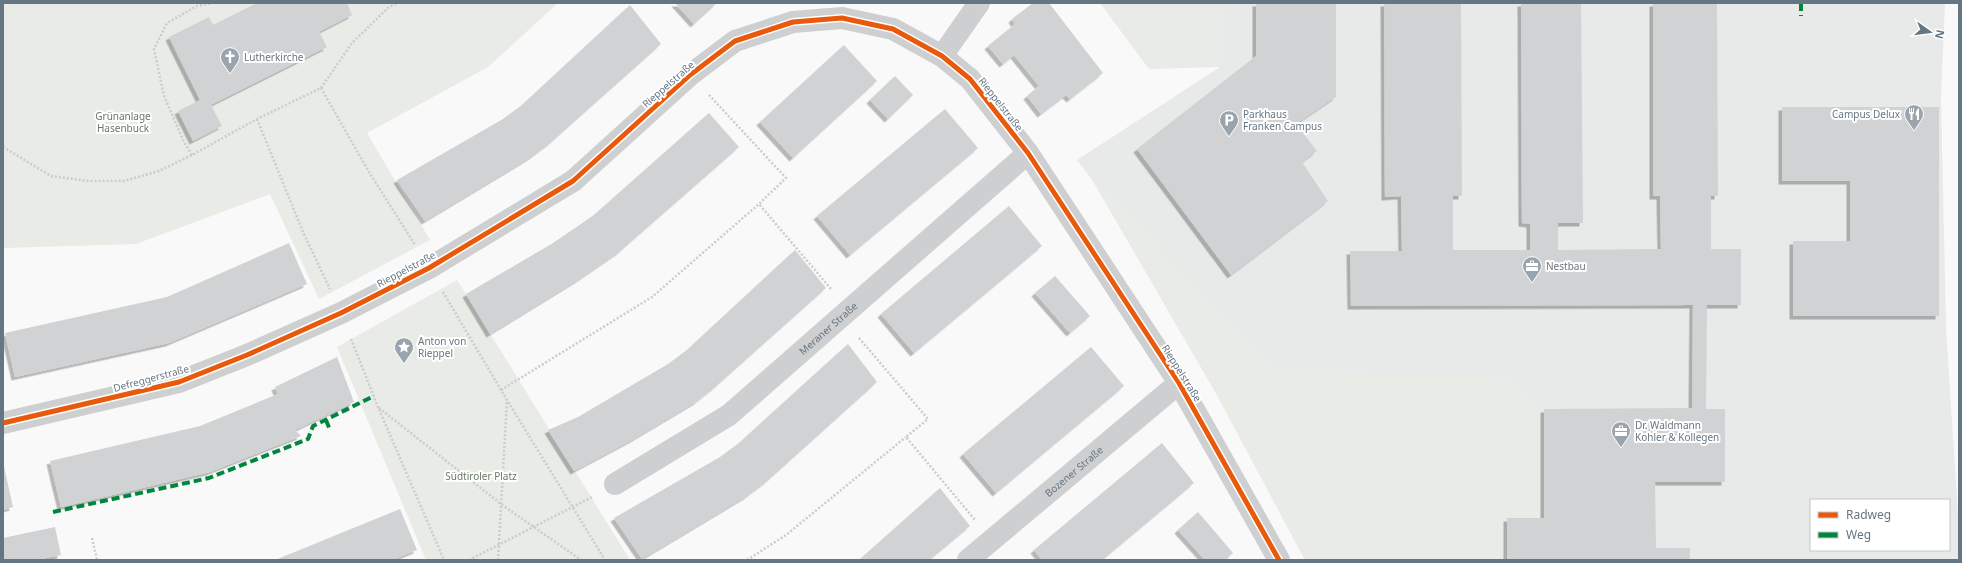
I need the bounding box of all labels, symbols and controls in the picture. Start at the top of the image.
north arrow [1910,12,1950,52]
text: N [1932,28,1949,41]
church icon: Lutherkirche [219,46,241,74]
place label: Lutherkirche [244,50,304,64]
street label: Rieppelstraße [639,57,697,111]
street label: Rieppelstraße [976,74,1027,134]
restaurant icon: Campus Delux [1903,103,1925,131]
place label: Parkhaus Franken Campus [1243,107,1322,133]
place label: Campus Delux [1832,107,1901,121]
park label: Grünanlage Hasenbuck [95,109,151,135]
parking icon: Parkhaus Franken Campus [1218,109,1240,137]
street label: Rieppelstraße [374,247,438,290]
office icon: Nestbau [1521,255,1543,283]
place label: Nestbau [1546,259,1586,273]
street label: Meraner Straße [796,298,861,358]
place label: Anton von Rieppel [418,334,466,360]
place icon: Anton von Rieppel [393,336,415,364]
street label: Rieppelstraße [1159,342,1205,405]
street label: Defreggerstraße [112,361,191,395]
place label: Dr. Waldmann Kohler & Kollegen [1635,418,1719,444]
office icon: Dr. Waldmann Kohler & Kollegen [1610,420,1632,448]
street label: Bozener Straße [1042,443,1106,500]
park label: Südtiroler Platz [445,469,517,483]
legend [1810,499,1950,551]
text: Radweg [1846,506,1891,523]
text: Weg [1846,526,1871,543]

